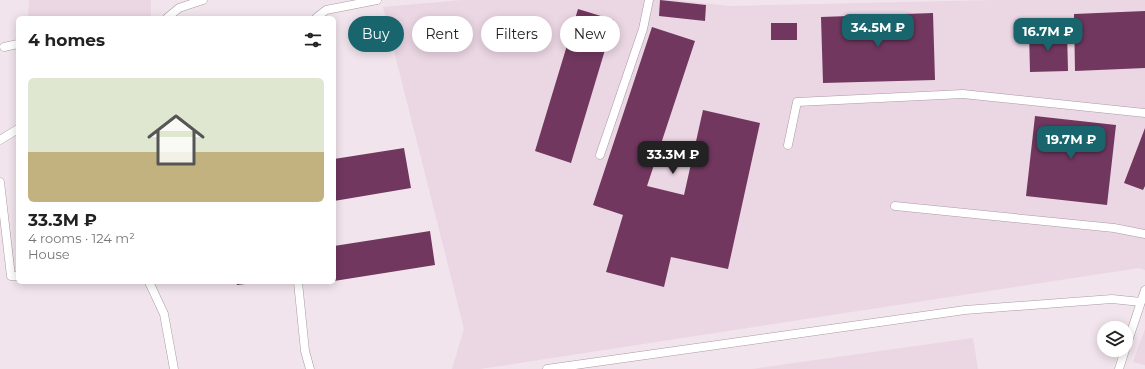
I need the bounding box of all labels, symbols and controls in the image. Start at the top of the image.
pin: 34.5M ₽ [841,14,915,48]
chip: Buy [348,16,404,52]
chip: Rent [412,16,473,52]
chip: Filters [481,16,552,52]
chip: New [560,16,620,52]
pin: 16.7M ₽ [1011,18,1085,52]
text: 34.5M ₽ [851,19,905,35]
text: 16.7M ₽ [1023,23,1073,39]
icon: filters [302,29,324,51]
text: 4 homes [28,30,105,50]
icon: home [140,104,212,176]
pin: 19.7M ₽ [1034,126,1108,160]
text: 19.7M ₽ [1046,131,1096,147]
pin: 33.3M ₽ [636,141,710,175]
text: 33.3M ₽ [647,146,699,162]
text: 33.3M ₽ [28,210,97,230]
text: 4 rooms · 124 m² [28,230,135,246]
text: House [28,246,70,262]
map controls [1097,321,1133,357]
button: layers [1097,321,1133,357]

